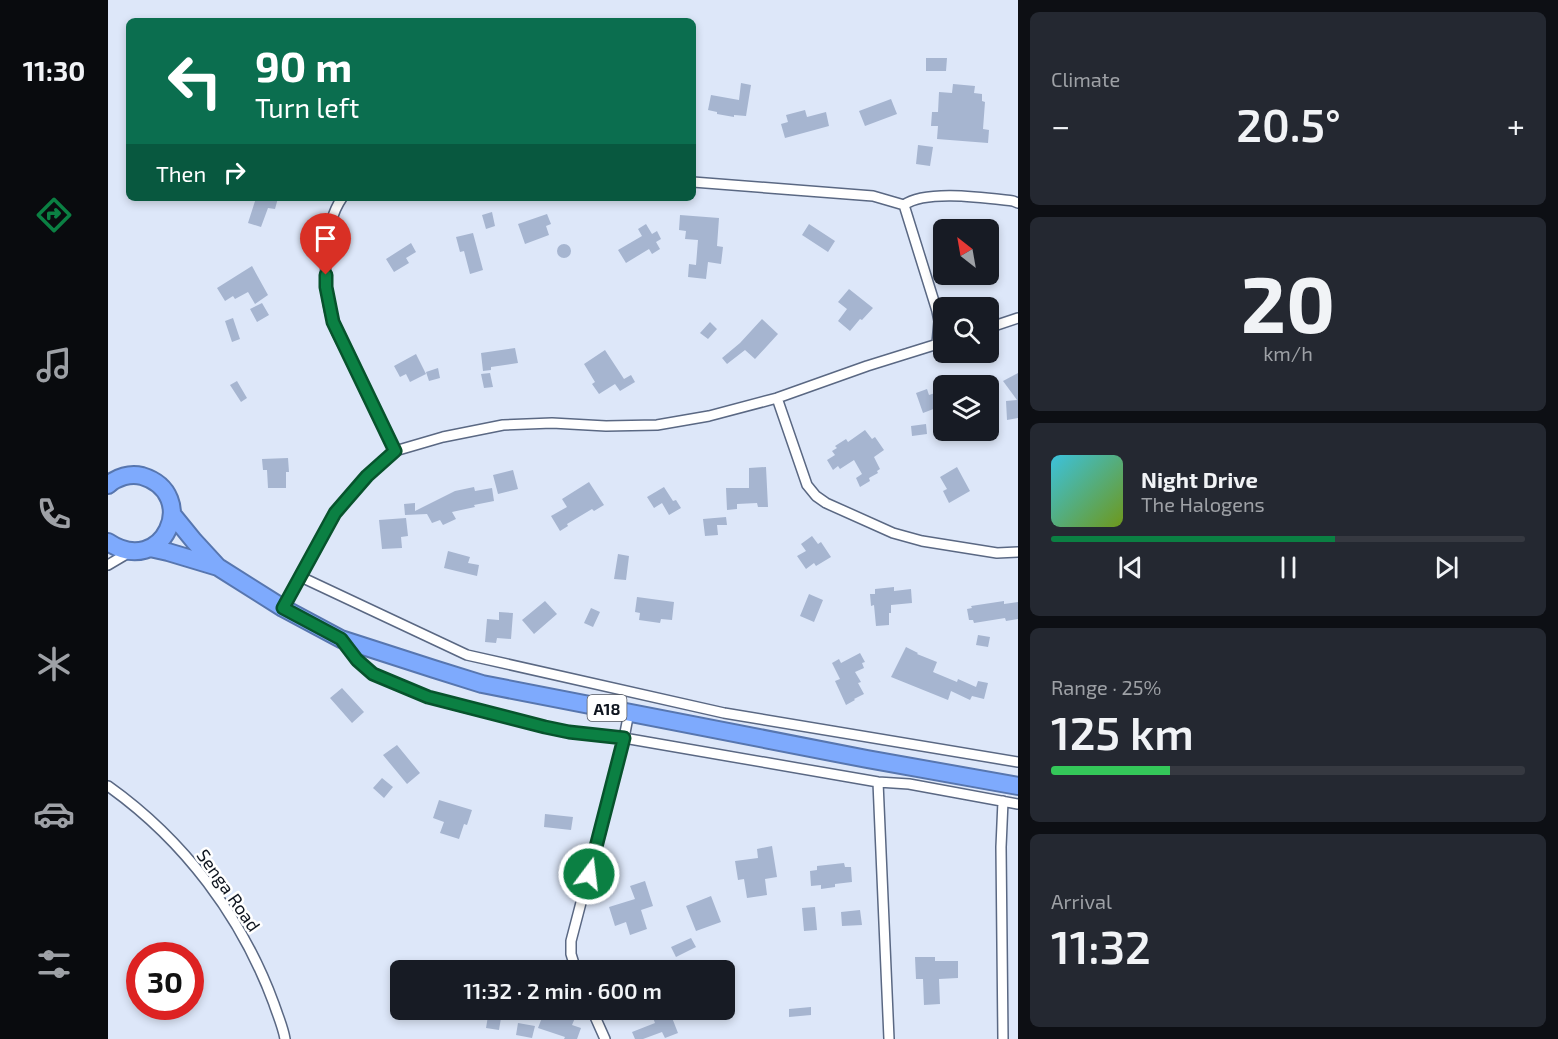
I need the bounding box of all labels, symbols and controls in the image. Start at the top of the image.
text: 90 m [255,40,352,90]
icon: left [156,42,234,120]
text: 11:30 [23,54,85,86]
text: Climate [1051,67,1120,91]
text: Turn left [255,91,359,123]
text: 20.5° [1236,97,1341,151]
text: − [1051,105,1070,145]
text: + [1507,105,1525,145]
icon: right [218,156,251,189]
text: Then [156,160,206,186]
icon: directions [33,194,75,236]
pin [300,213,351,275]
north arrow [933,219,999,285]
map controls [933,219,999,441]
icon: arrive [309,222,342,255]
text: 20 [1241,255,1335,349]
button: search [933,297,999,363]
text: km/h [1263,341,1313,365]
icon: music [33,344,75,386]
button: layers [933,375,999,441]
text: Night Drive [1141,466,1258,492]
text: The Halogens [1141,492,1265,516]
icon: phone [33,493,75,535]
icon: previous [1114,551,1147,584]
icon: pause [1272,551,1305,584]
icon: next [1430,551,1463,584]
icon: climate [33,643,75,685]
text: Range · 25% [1051,675,1161,699]
road number: A18 [588,695,626,721]
text: 125 km [1051,705,1194,759]
icon: car [33,793,75,835]
position arrow [557,842,621,906]
street label: Senga Road [193,845,265,935]
text: Arrival [1051,889,1112,913]
text: 11:32 [1051,919,1151,973]
speed limit sign: 30 [126,942,204,1020]
icon: filters [33,943,75,985]
text: 11:32 · 2 min · 600 m [463,977,662,1003]

